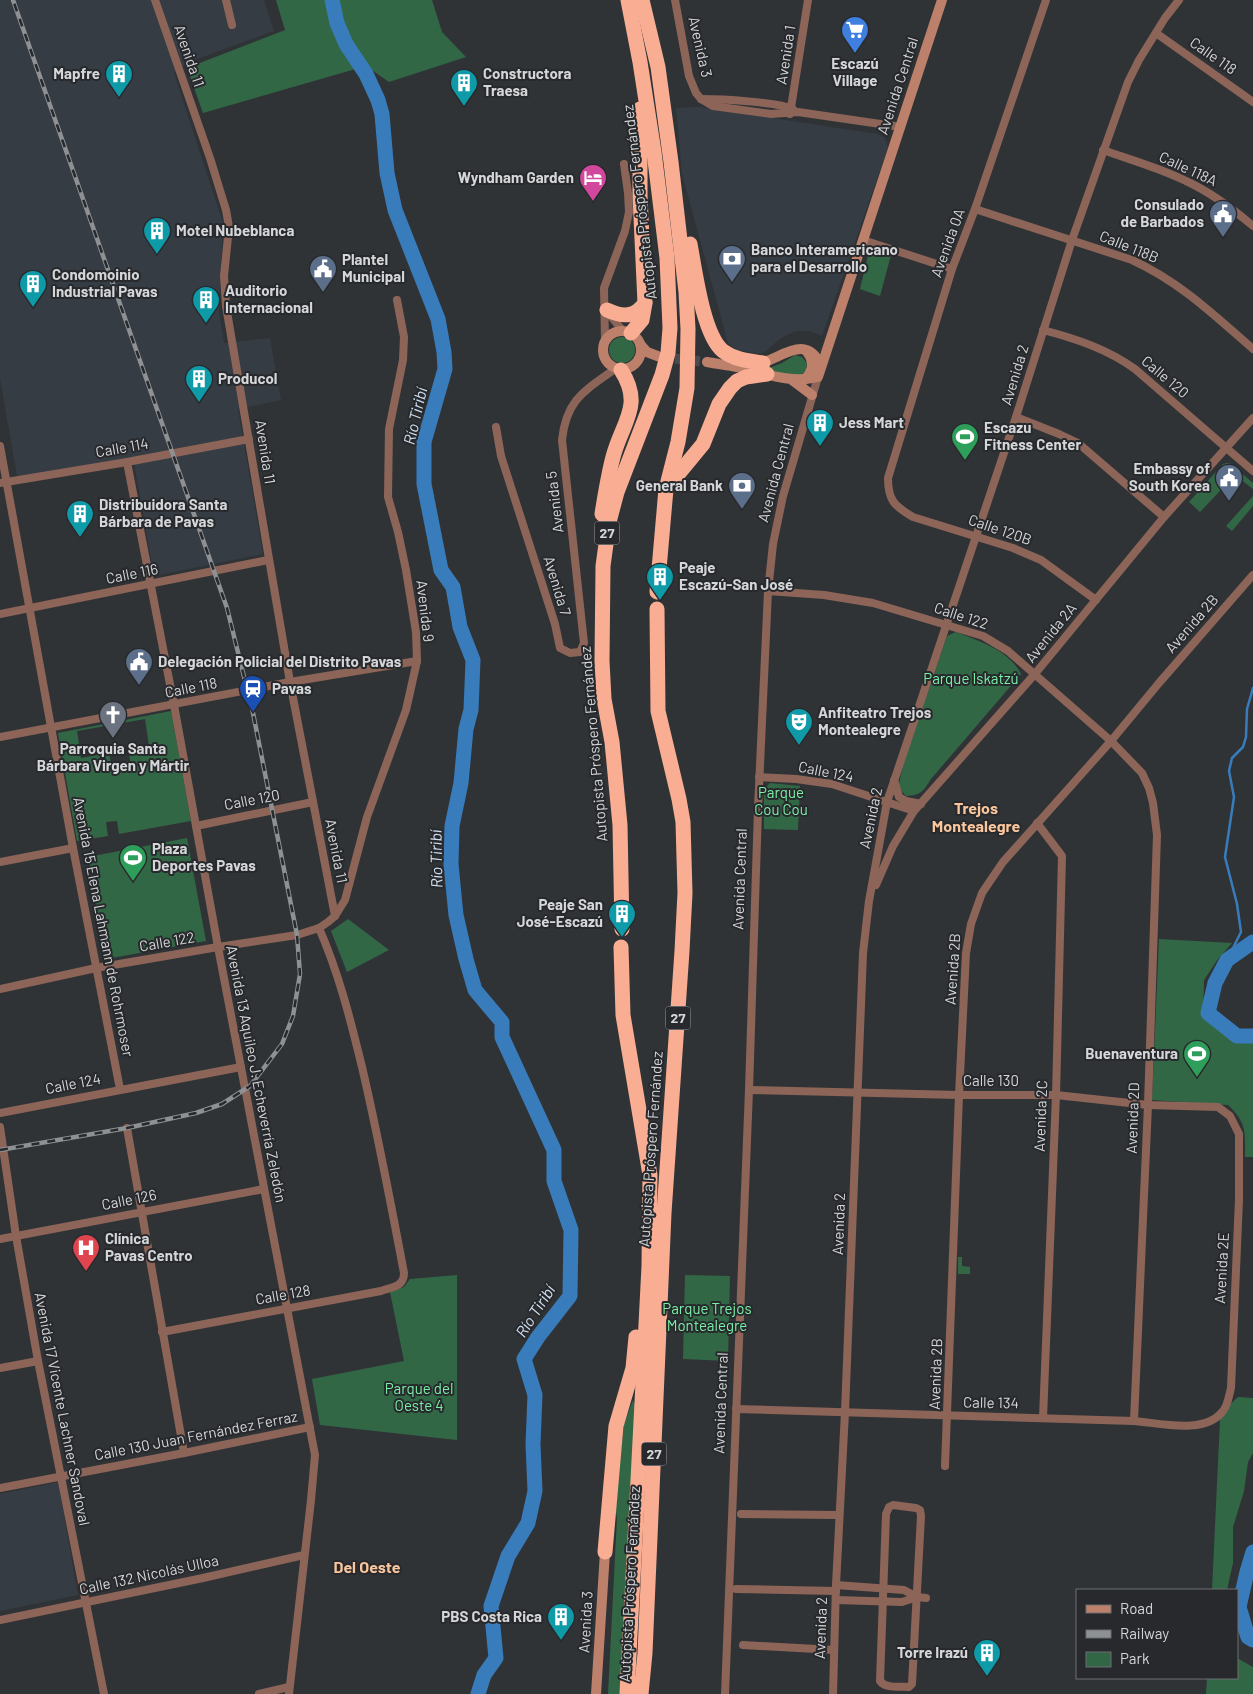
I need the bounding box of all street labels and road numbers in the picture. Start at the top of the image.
street label: Avenida 3 [685,15,717,79]
street label: Avenida 11 [171,22,209,89]
street label: Avenida 1 [771,24,799,86]
street label: Calle 118 [1187,33,1240,78]
street label: Avenida Central [873,35,921,137]
street label: Autopista Próspero Fernández [618,103,660,301]
street label: Calle 118A [1157,147,1220,189]
street label: Avenida 0A [926,206,968,280]
street label: Calle 118B [1097,226,1162,266]
street label: Avenida 2 [996,342,1032,407]
street label: Calle 120 [1138,351,1193,401]
street label: Avenida 11 [252,418,280,485]
street label: Avenida Central [753,421,797,524]
street label: Calle 114 [94,434,150,461]
street label: Avenida 5 [541,470,567,534]
street label: Calle 120B [966,510,1034,548]
road number: 27 [594,522,620,544]
street label: Avenida 7 [540,554,576,618]
street label: Calle 116 [104,559,159,587]
street label: Avenida 9 [413,579,439,643]
street label: Avenida 2B [1161,590,1222,656]
street label: Calle 122 [932,598,991,632]
street label: Avenida 2A [1021,599,1080,666]
street label: Autopista Próspero Fernández [575,645,611,843]
street label: Calle 118 [163,673,219,701]
street label: Calle 124 [797,757,855,785]
street label: Calle 120 [222,785,281,813]
street label: Avenida 2 [855,785,885,850]
street label: Avenida 15 Elena Lahmann de Rohrmoser [70,795,138,1059]
street label: Avenida 11 [322,817,352,884]
street label: Avenida Central [728,828,750,930]
street label: Calle 122 [138,927,196,955]
street label: Avenida 2B [941,933,963,1005]
street label: Avenida 13 Aquileo J. Echeverría Zeledón [223,944,291,1204]
road number: 27 [666,1006,690,1030]
street label: Autopista Próspero Fernández [634,1050,666,1247]
street label: Calle 124 [44,1069,102,1097]
street label: Calle 130 [963,1071,1019,1089]
street label: Avenida 2C [1030,1080,1050,1152]
street label: Avenida 2D [1122,1082,1142,1154]
street label: Calle 126 [100,1185,158,1213]
street label: Avenida 2 [828,1192,848,1255]
street label: Avenida 2E [1210,1232,1232,1304]
street label: Calle 128 [254,1280,312,1308]
street label: Avenida 17 Vicente Lachner Sandoval [31,1291,94,1527]
street label: Avenida 2B [925,1338,945,1410]
street label: Avenida Central [709,1352,731,1454]
street label: Calle 134 [963,1393,1019,1411]
street label: Calle 130 Juan Fernández Ferraz [93,1406,299,1464]
road number: 27 [642,1442,666,1466]
street label: Autopista Próspero Fernández [615,1485,643,1682]
street label: Calle 132 Nicolás Ulloa [77,1550,220,1598]
street label: Avenida 3 [574,1590,596,1653]
street label: Avenida 2 [810,1596,830,1659]

